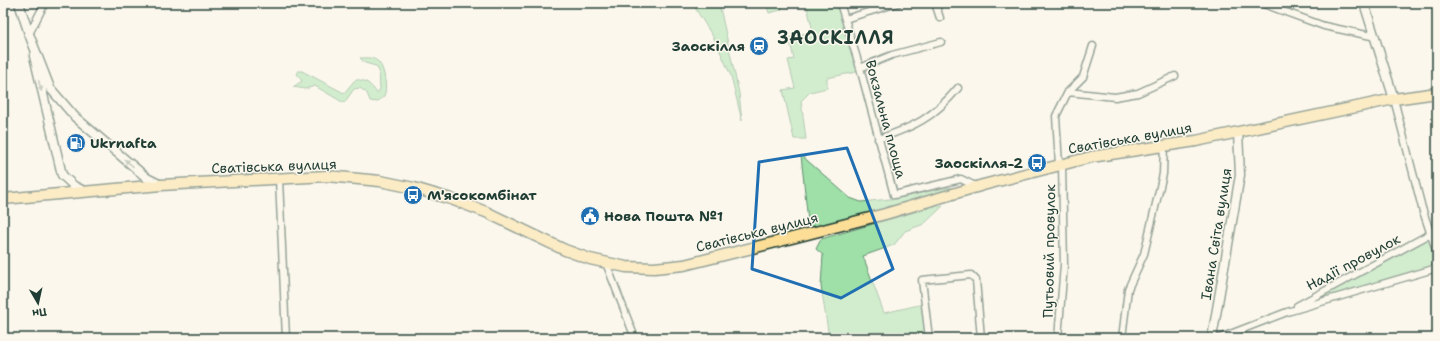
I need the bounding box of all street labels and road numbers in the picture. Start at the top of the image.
street label: Вокзальна площа [862,58,911,180]
street label: Сватівська вулиця [1067,118,1193,158]
street label: Сватівська вулиця [211,155,337,177]
street label: Івана Світа вулиця [1197,167,1235,301]
street label: Путьовий провулок [1039,183,1059,318]
street label: Сватівська вулиця [694,208,820,256]
street label: Надії провулок [1303,229,1404,294]

